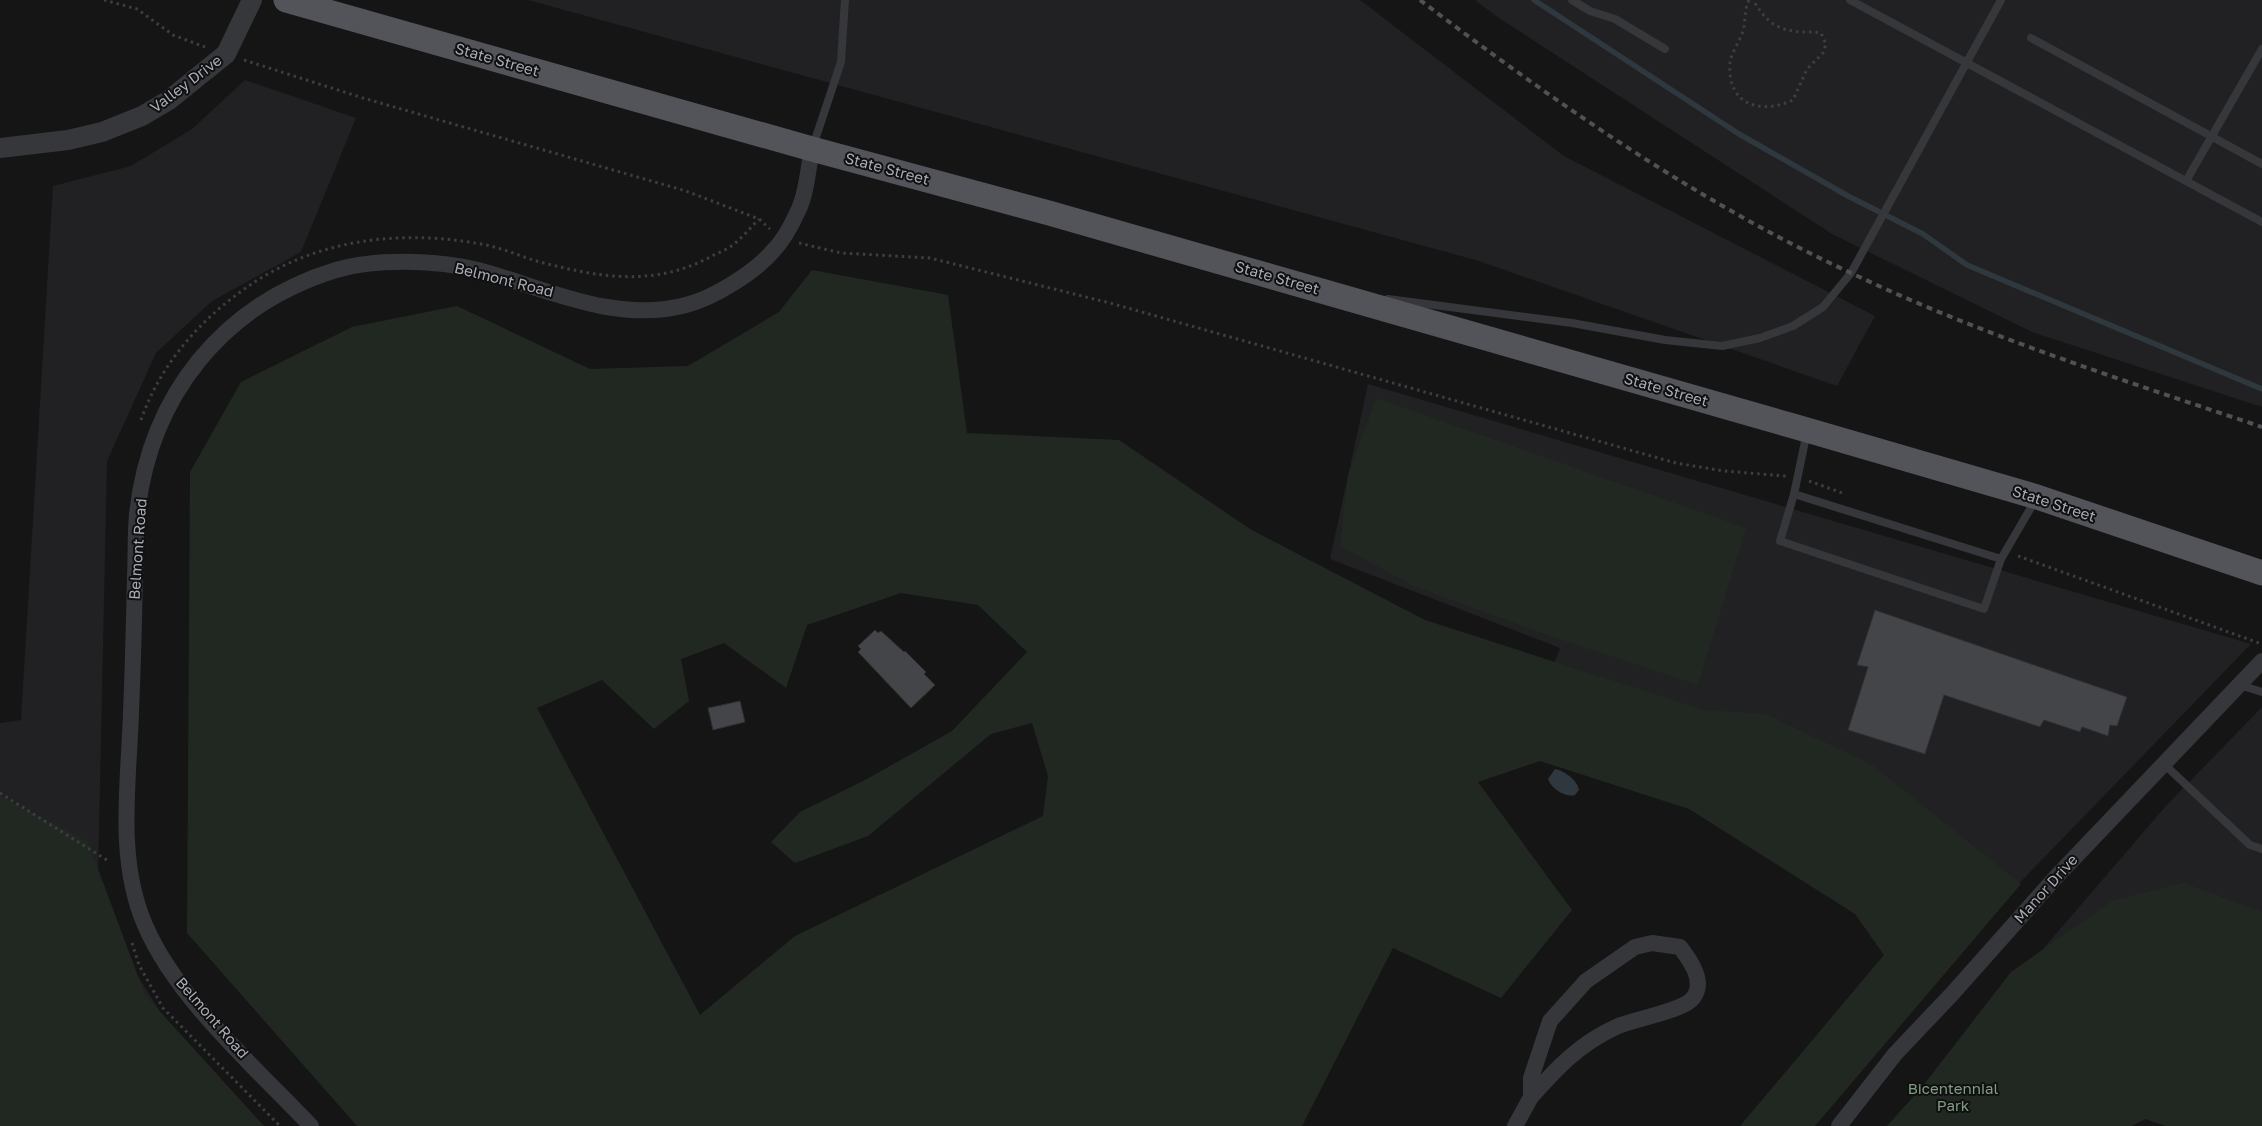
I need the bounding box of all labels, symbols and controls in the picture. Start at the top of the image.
street label: State Street [453,38,541,80]
street label: Valley Drive [146,50,225,116]
street label: State Street [843,148,931,188]
street label: State Street [1233,256,1321,298]
street label: Belmont Road [453,258,556,300]
street label: State Street [1622,368,1710,410]
street label: State Street [2010,481,2098,525]
street label: Belmont Road [124,498,150,600]
street label: Manor Drive [2010,850,2081,926]
street label: Belmont Road [173,973,253,1062]
park label: Bicentennial Park [1908,1079,1998,1114]

